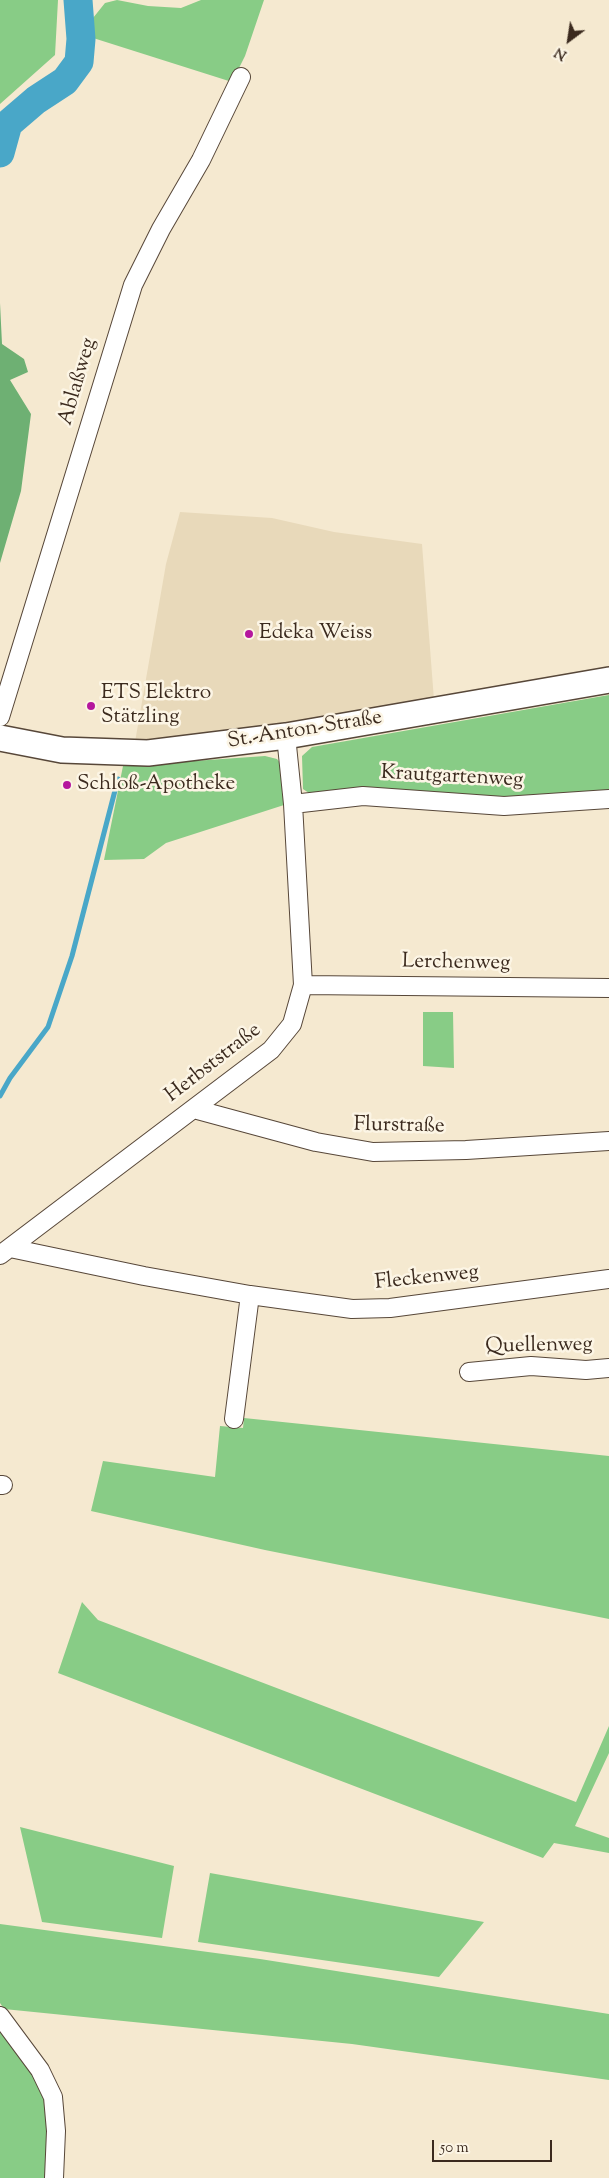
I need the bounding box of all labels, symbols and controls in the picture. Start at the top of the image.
north arrow [544,15,594,65]
text: N [551,41,571,64]
street label: Ablaßweg [55,336,103,428]
place label: Edeka Weiss [259,621,372,647]
marker: Edeka Weiss [243,628,255,640]
place label: ETS Elektro Stätzling [101,681,211,731]
marker: ETS Elektro Stätzling [85,700,97,712]
street label: St.-Anton-Straße [226,706,384,756]
street label: Krautgartenweg [380,762,524,794]
place label: Schloß-Apotheke [77,772,235,798]
marker: Schloß-Apotheke [61,779,73,791]
street label: Lerchenweg [402,950,510,978]
street label: Herbststraße [161,1019,267,1109]
street label: Flurstraße [353,1114,445,1140]
street label: Fleckenweg [374,1261,480,1297]
street label: Quellenweg [485,1333,593,1361]
scale bar [434,2130,554,2162]
text: 50 m [440,2138,469,2159]

